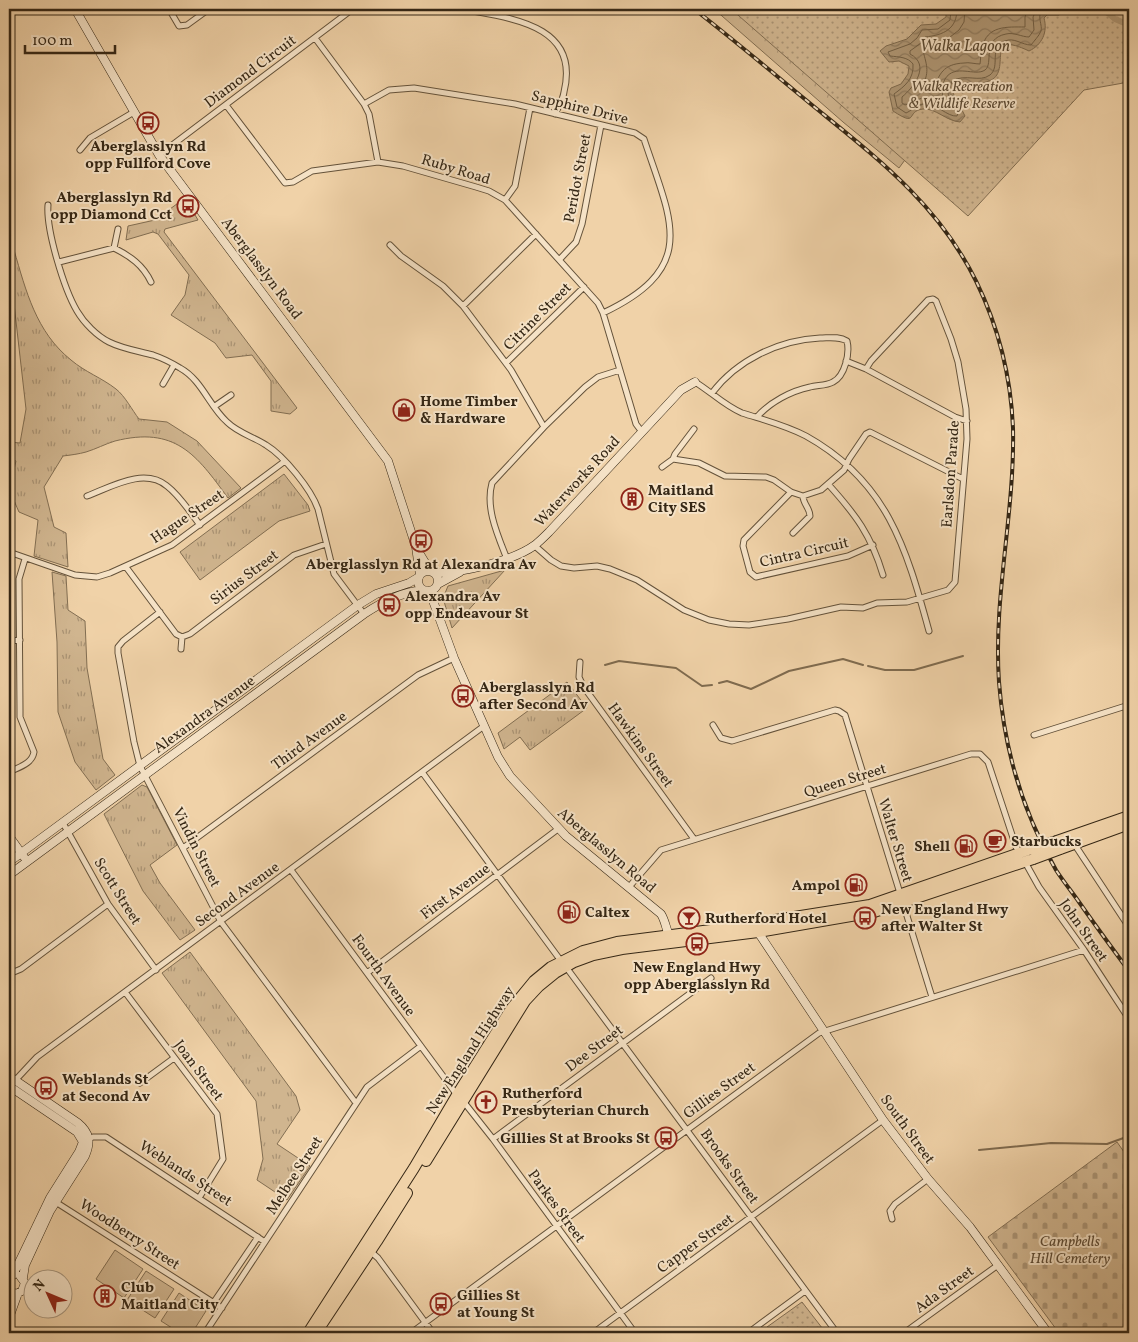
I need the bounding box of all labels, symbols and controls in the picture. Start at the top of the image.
scale bar [25,22,115,54]
text: 100 m [32,31,72,52]
street label: Diamond Circuit [201,31,301,114]
water label: Walka Lagoon [920,36,1010,58]
park label: Walka Recreation & Wildlife Reserve [909,77,1016,115]
street label: Sapphire Drive [529,86,630,131]
bus stop icon: Aberglasslyn Rd opp Fullford Cove [136,111,160,135]
street label: Peridot Street [560,132,597,225]
place label: Aberglasslyn Rd opp Fullford Cove [85,137,211,175]
street label: Ruby Road [418,150,493,191]
place label: Aberglasslyn Rd opp Diamond Cct [50,188,172,226]
bus stop icon: Aberglasslyn Rd opp Diamond Cct [176,194,200,218]
street label: Aberglasslyn Road [215,213,306,324]
street label: Citrine Street [499,278,577,356]
place label: Home Timber & Hardware [420,392,518,430]
shop icon: Home Timber & Hardware [392,398,416,422]
street label: Earlsdon Parade [937,420,966,529]
street label: Waterworks Road [531,432,626,532]
place label: Maitland City SES [648,481,714,519]
street label: Hague Street [147,485,229,550]
building icon: Maitland City SES [620,487,644,511]
bus stop icon: Aberglasslyn Rd at Alexandra Av [409,529,433,553]
street label: Cintra Circuit [758,533,851,574]
street label: Sirius Street [206,545,283,611]
place label: Aberglasslyn Rd at Alexandra Av [306,555,537,576]
place label: Alexandra Av opp Endeavour St [405,587,529,625]
bus stop icon: Alexandra Av opp Endeavour St [377,593,401,617]
street label: Alexandra Avenue [150,671,260,759]
place label: Aberglasslyn Rd after Second Av [479,678,595,716]
bus stop icon: Aberglasslyn Rd after Second Av [451,684,475,708]
street label: Hawkins Street [602,699,678,793]
street label: Third Avenue [268,707,352,776]
street label: Queen Street [802,759,889,804]
street label: Walter Street [872,796,917,885]
street label: Vindin Street [166,804,225,891]
street label: Aberglasslyn Road [552,804,660,899]
cafe icon: Starbucks [983,829,1007,853]
place label: Starbucks [1011,832,1081,853]
fuel station icon: Shell [954,834,978,858]
place label: Shell [914,837,950,858]
street label: Scott Street [88,854,146,929]
street label: Second Avenue [191,857,284,933]
street label: First Avenue [417,859,495,925]
fuel station icon: Ampol [844,873,868,897]
place label: Ampol [792,876,840,897]
street label: John Street [1053,895,1112,967]
fuel station icon: Caltex [557,900,581,924]
place label: New England Hwy after Walter St [881,900,1009,938]
place label: Caltex [585,903,630,924]
bar icon: Rutherford Hotel [677,906,701,930]
bus stop icon: New England Hwy after Walter St [853,906,877,930]
place label: Rutherford Hotel [705,909,827,930]
street label: Fourth Avenue [346,931,420,1021]
bus stop icon: New England Hwy opp Aberglasslyn Rd [685,932,709,956]
place label: New England Hwy opp Aberglasslyn Rd [624,958,770,996]
street label: New England Highway [422,983,521,1119]
street label: Dee Street [562,1021,628,1078]
street label: Joan Street [168,1036,228,1106]
street label: Gillies Street [679,1058,760,1125]
place label: Weblands St at Second Av [62,1070,151,1108]
bus stop icon: Weblands St at Second Av [34,1076,58,1100]
place label: Rutherford Presbyterian Church [502,1084,649,1122]
church icon: Rutherford Presbyterian Church [474,1090,498,1114]
street label: South Street [874,1091,939,1169]
street label: Brooks Street [694,1125,763,1209]
bus stop icon: Gillies St at Brooks St [654,1126,678,1150]
place label: Gillies St at Brooks St [500,1129,650,1150]
street label: Melbee Street [262,1132,329,1219]
street label: Weblands Street [135,1136,236,1212]
street label: Parkes Street [522,1166,590,1248]
street label: Woodberry Street [75,1195,184,1276]
street label: Capper Street [653,1209,739,1279]
park label: Campbells Hill Cemetery [1030,1232,1110,1270]
street label: Ada Street [911,1262,979,1319]
north arrow [22,1270,72,1320]
text: N [29,1276,50,1296]
place label: Club Maitland City [121,1278,219,1316]
building icon: Club Maitland City [93,1284,117,1308]
place label: Gillies St at Young St [457,1286,535,1324]
bus stop icon: Gillies St at Young St [429,1292,453,1316]

